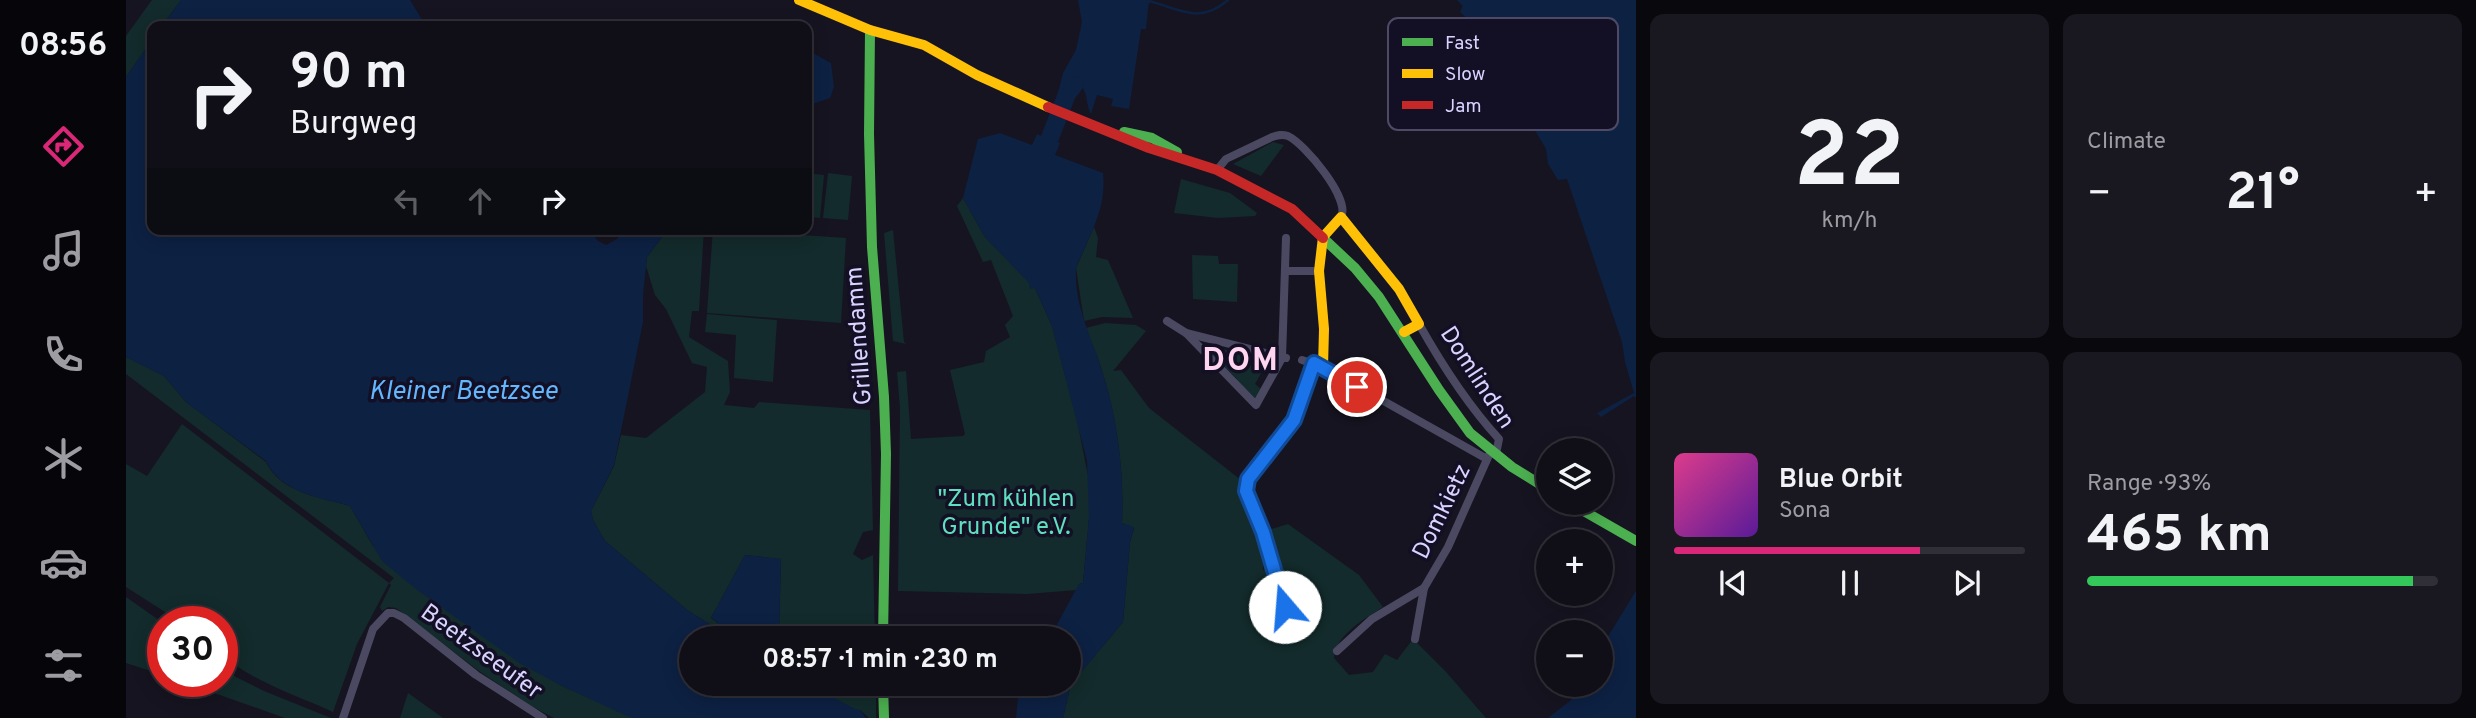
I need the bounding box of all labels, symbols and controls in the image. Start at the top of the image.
legend [1388,18,1618,130]
text: 08:56 [19,27,107,67]
text: Fast [1445,32,1480,56]
text: 90 m [290,44,408,106]
icon: right [175,49,266,140]
text: Slow [1445,63,1485,87]
text: Jam [1445,95,1482,119]
text: 22 [1794,104,1905,219]
text: Burgweg [290,105,417,145]
icon: directions [39,122,88,171]
text: Climate [2087,128,2166,157]
text: 21° [2225,162,2300,228]
text: − [2087,171,2112,220]
text: + [2413,171,2438,220]
icon: left [388,182,426,220]
icon: ahead [461,182,499,220]
icon: right [534,182,572,220]
text: km/h [1822,207,1877,236]
icon: music [39,226,88,275]
street label: Grillendamm [840,266,880,406]
street label: Domlinden [1432,321,1521,435]
icon: phone [39,330,88,379]
district label: DOM [1202,342,1280,382]
pin [1327,357,1387,417]
icon: arrive [1338,368,1376,406]
water label: Kleiner Beetzsee [369,376,558,409]
icon: climate [39,434,88,483]
map controls [1536,438,1613,697]
button: layers [1536,438,1613,515]
street label: Domkietz [1407,459,1479,564]
text: Blue Orbit [1779,464,1903,497]
text: Range · 93% [2087,470,2211,499]
park label: "Zum kühlen Grunde" e.V. [937,485,1075,543]
text: Sona [1779,497,1830,526]
text: 465 km [2087,504,2272,570]
button: + [1536,529,1613,606]
icon: car [39,538,88,587]
icon: previous [1714,564,1752,602]
icon: pause [1831,564,1869,602]
icon: next [1948,564,1986,602]
position arrow [1248,570,1322,644]
street label: Beetzseeufer [414,598,548,707]
speed limit sign: 30 [147,606,238,697]
button: − [1536,620,1613,697]
icon: filters [39,641,88,690]
text: 08:57 · 1 min · 230 m [762,644,998,677]

